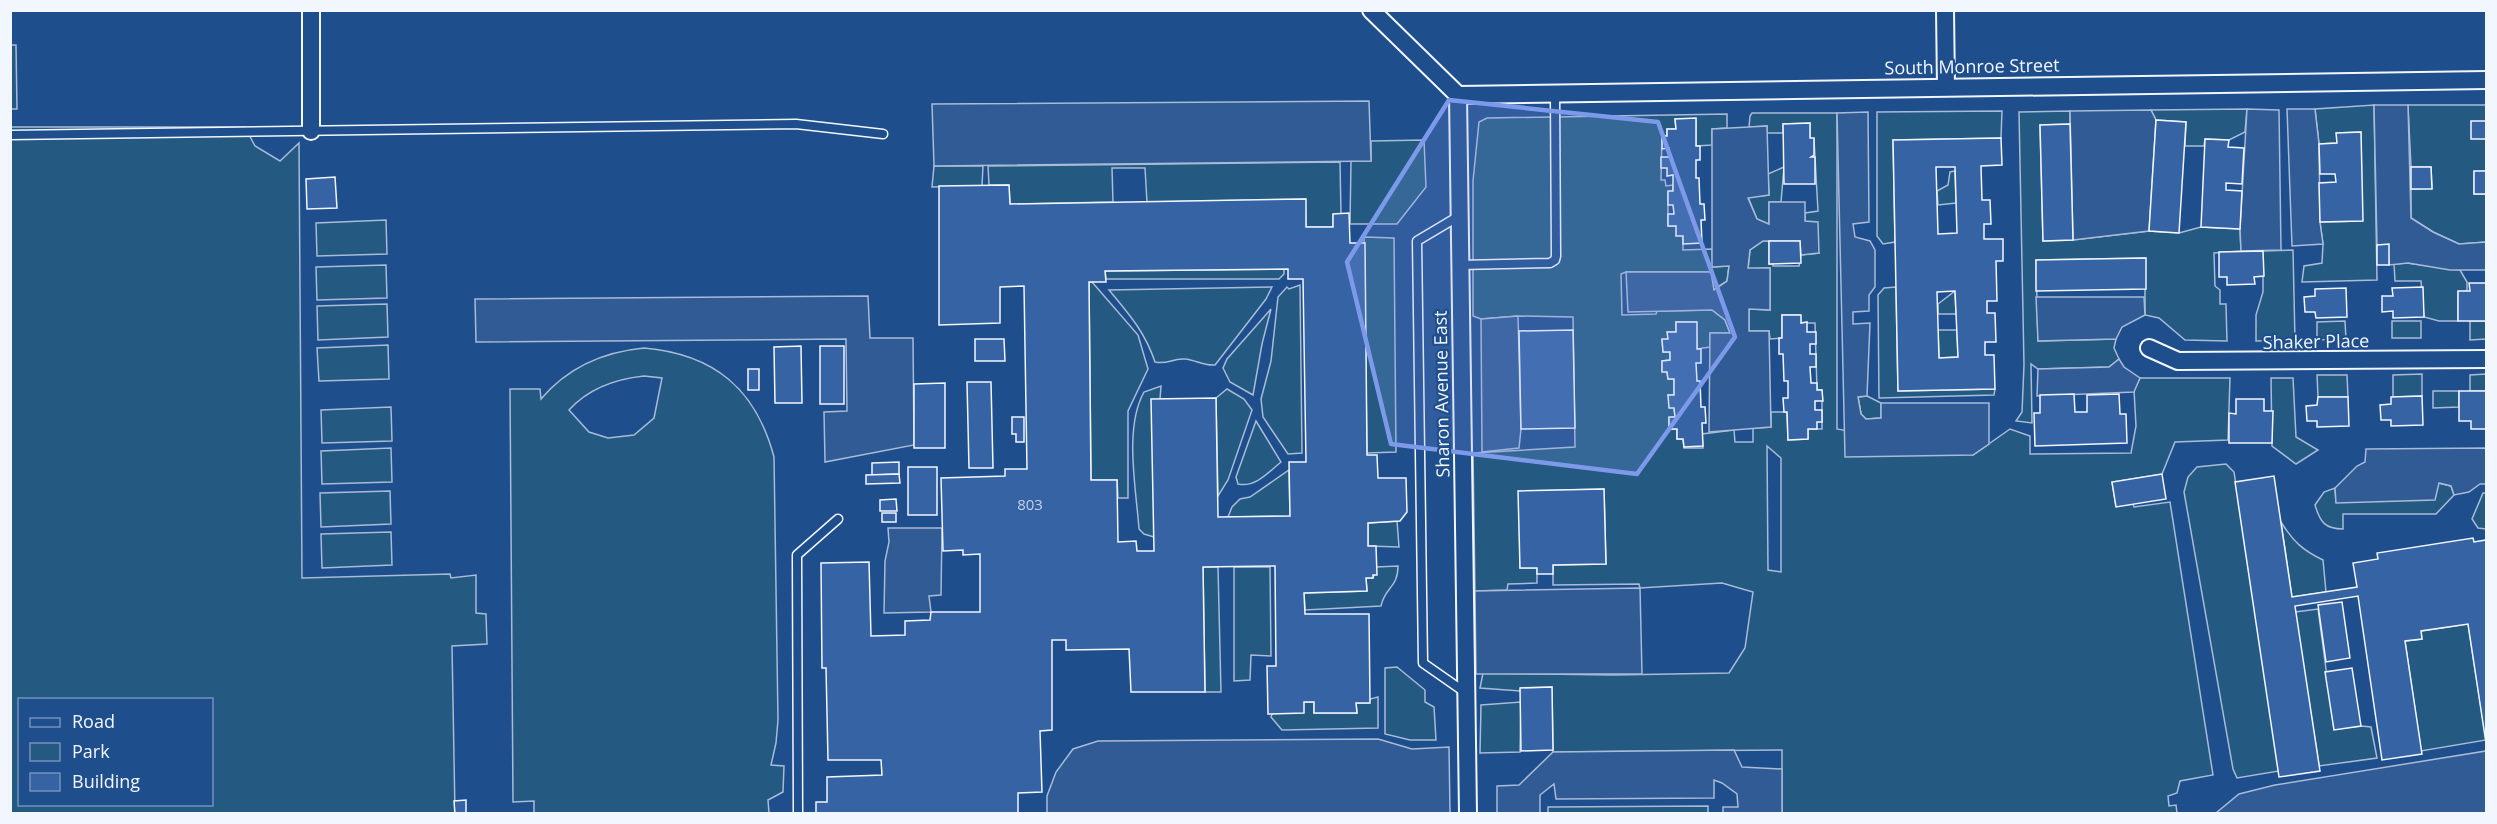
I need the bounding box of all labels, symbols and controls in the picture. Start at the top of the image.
street label: South Monroe Street [1884,52,2060,80]
street label: Sharon Avenue East [1428,310,1454,478]
street label: Shaker Place [2262,328,2369,354]
house number: 803 [1017,494,1043,514]
legend [18,698,213,806]
text: Road [72,709,115,733]
text: Park [72,739,110,763]
text: Building [72,769,140,793]

